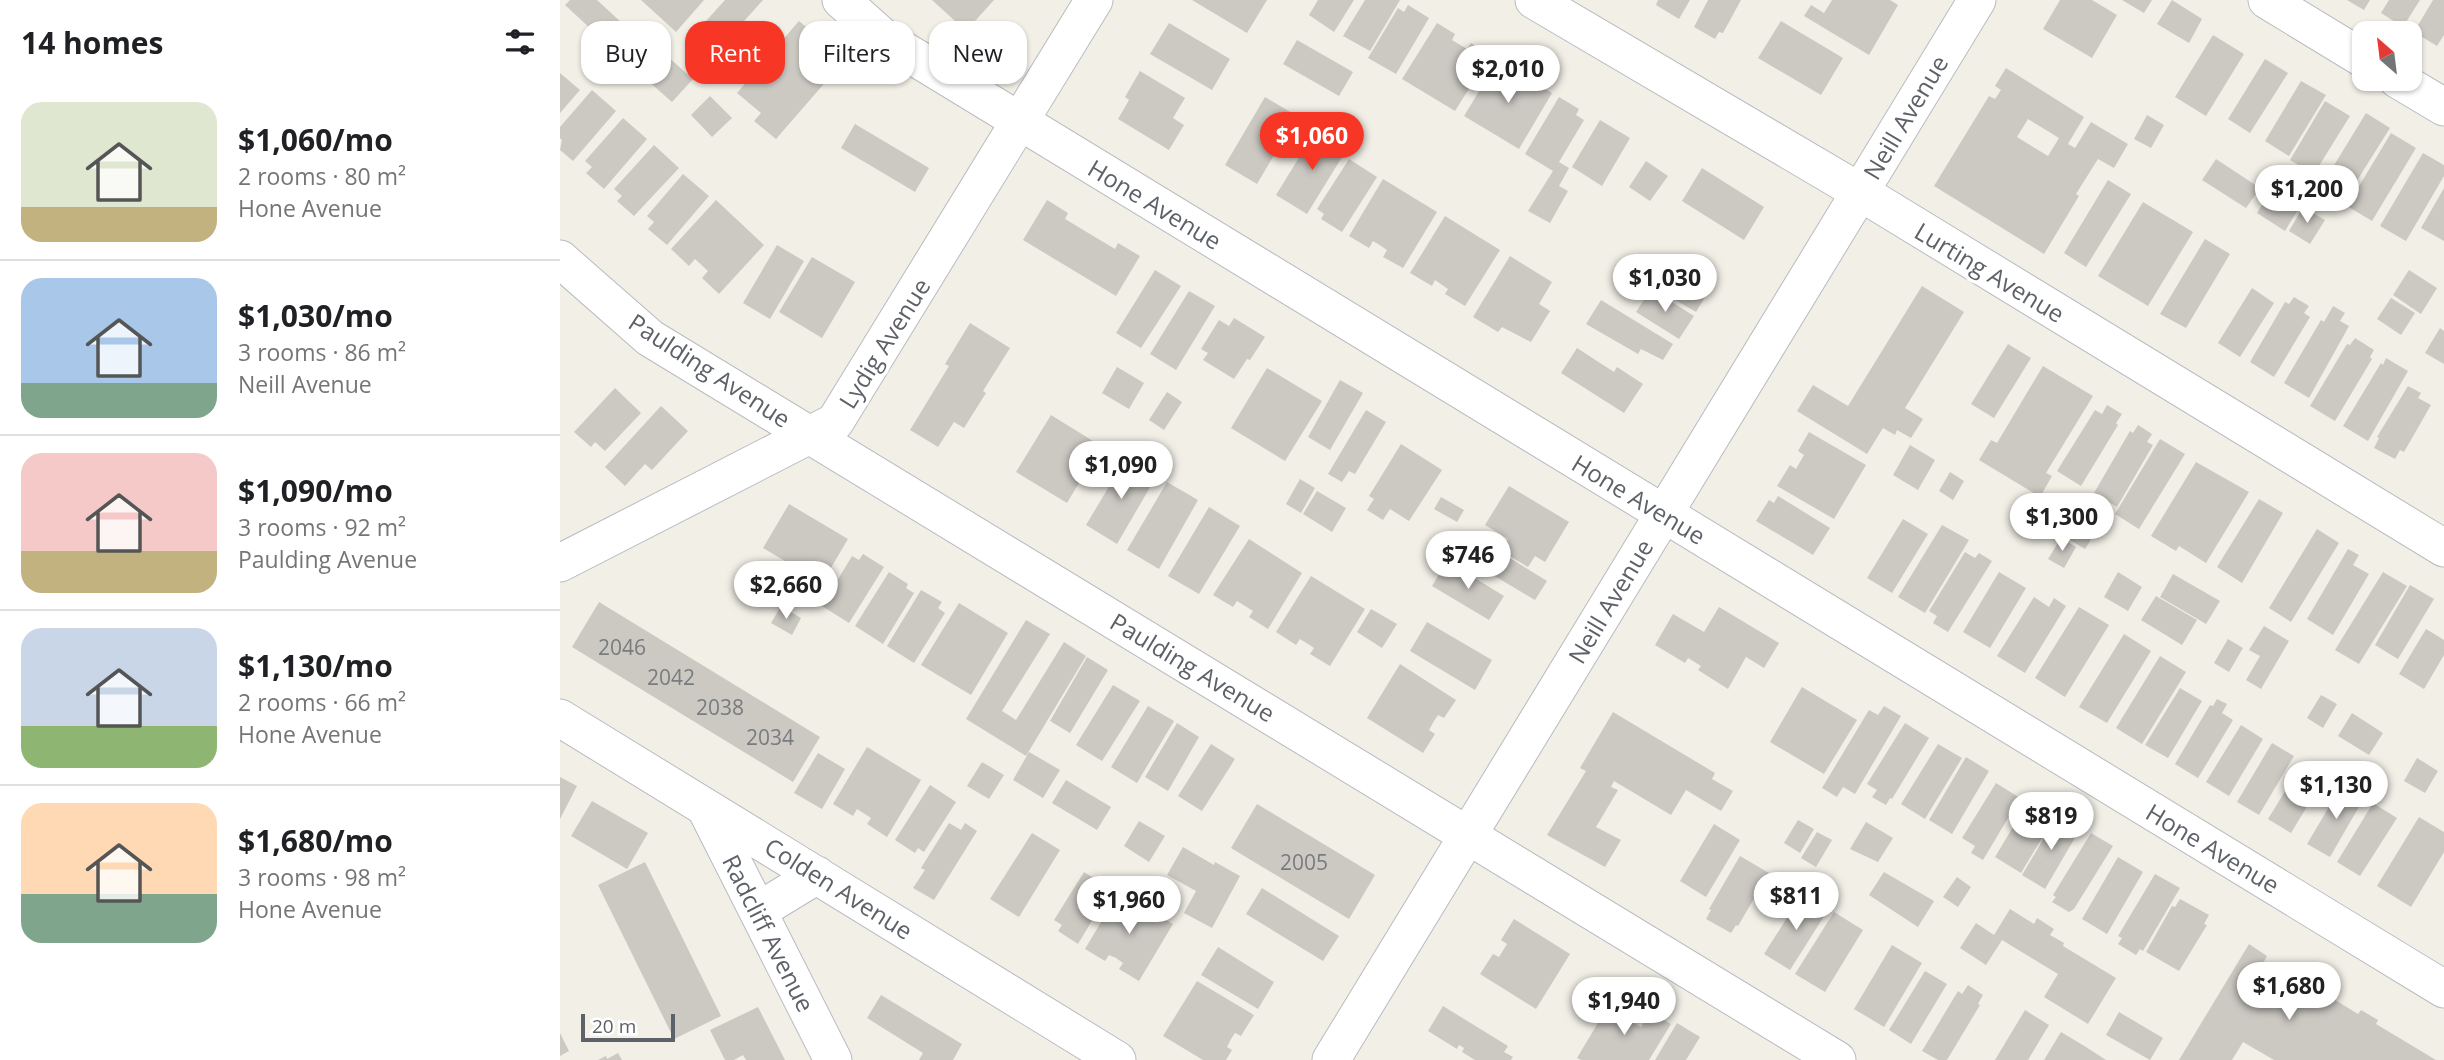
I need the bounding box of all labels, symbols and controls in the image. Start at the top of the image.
chip: Buy [581,21,671,84]
chip: Rent [685,21,785,84]
chip: Filters [799,21,915,84]
chip: New [929,21,1027,84]
north arrow [2352,21,2422,91]
map controls [2352,21,2422,91]
text: 14 homes [21,22,164,63]
icon: filters [501,23,539,61]
pin: $2,010 [1451,46,1565,105]
street label: Neill Avenue [1855,49,1955,185]
text: $2,010 [1472,52,1544,84]
pin: $1,060 [1255,113,1369,172]
text: $1,060/mo [238,119,393,160]
text: $1,060 [1276,119,1348,151]
icon: home [77,130,161,214]
street label: Hone Avenue [1082,151,1228,257]
text: 2 rooms · 80 m² [238,160,406,192]
pin: $1,200 [2250,166,2364,225]
text: $1,200 [2271,172,2343,204]
text: Hone Avenue [238,192,382,224]
street label: Lurting Avenue [1909,214,2071,330]
pin: $1,030 [1608,254,1722,314]
text: $1,030 [1629,261,1701,293]
street label: Lydig Avenue [831,271,937,415]
text: $1,030/mo [238,295,393,336]
street label: Paulding Avenue [623,305,797,435]
icon: home [77,306,161,390]
text: 3 rooms · 86 m² [238,336,406,368]
text: Neill Avenue [238,368,372,400]
pin: $1,090 [1064,442,1178,501]
street label: Hone Avenue [1566,446,1712,552]
text: $1,090 [1085,448,1157,480]
text: $1,090/mo [238,470,393,511]
icon: home [77,481,161,565]
pin: $1,300 [2005,494,2119,553]
text: $1,300 [2026,500,2098,532]
text: 3 rooms · 92 m² [238,511,406,543]
pin: $746 [1427,532,1509,591]
street label: Neill Avenue [1560,533,1660,669]
text: $746 [1442,538,1494,570]
text: Paulding Avenue [238,543,417,575]
pin: $2,660 [729,562,843,621]
text: $2,660 [750,568,822,600]
street label: Paulding Avenue [1104,605,1282,729]
house number: 2046 [598,633,646,661]
text: $1,130/mo [238,645,393,686]
icon: home [77,656,161,740]
house number: 2042 [647,663,695,691]
text: 2 rooms · 66 m² [238,686,406,718]
house number: 2038 [696,693,744,721]
text: Hone Avenue [238,718,382,750]
house number: 2034 [746,723,794,751]
pin: $1,130 [2279,762,2393,821]
text: $1,130 [2300,768,2372,800]
pin: $819 [2010,792,2092,852]
street label: Hone Avenue [2140,795,2286,901]
text: $819 [2025,799,2077,831]
text: $1,680/mo [238,820,393,861]
street label: Colden Avenue [759,829,919,947]
icon: home [77,831,161,915]
house number: 2005 [1280,848,1328,876]
street label: Radcliff Avenue [715,849,823,1017]
text: 3 rooms · 98 m² [238,861,406,893]
pin: $811 [1755,872,1837,932]
pin: $1,960 [1072,876,1186,936]
text: $811 [1770,879,1822,911]
text: $1,960 [1093,883,1165,915]
text: Hone Avenue [238,893,382,925]
pin: $1,680 [2232,962,2346,1022]
text: $1,680 [2253,969,2325,1001]
pin: $1,940 [1567,978,1681,1037]
text: $1,940 [1588,984,1660,1016]
scale bar [581,1011,676,1043]
text: 20 m [592,1013,636,1039]

